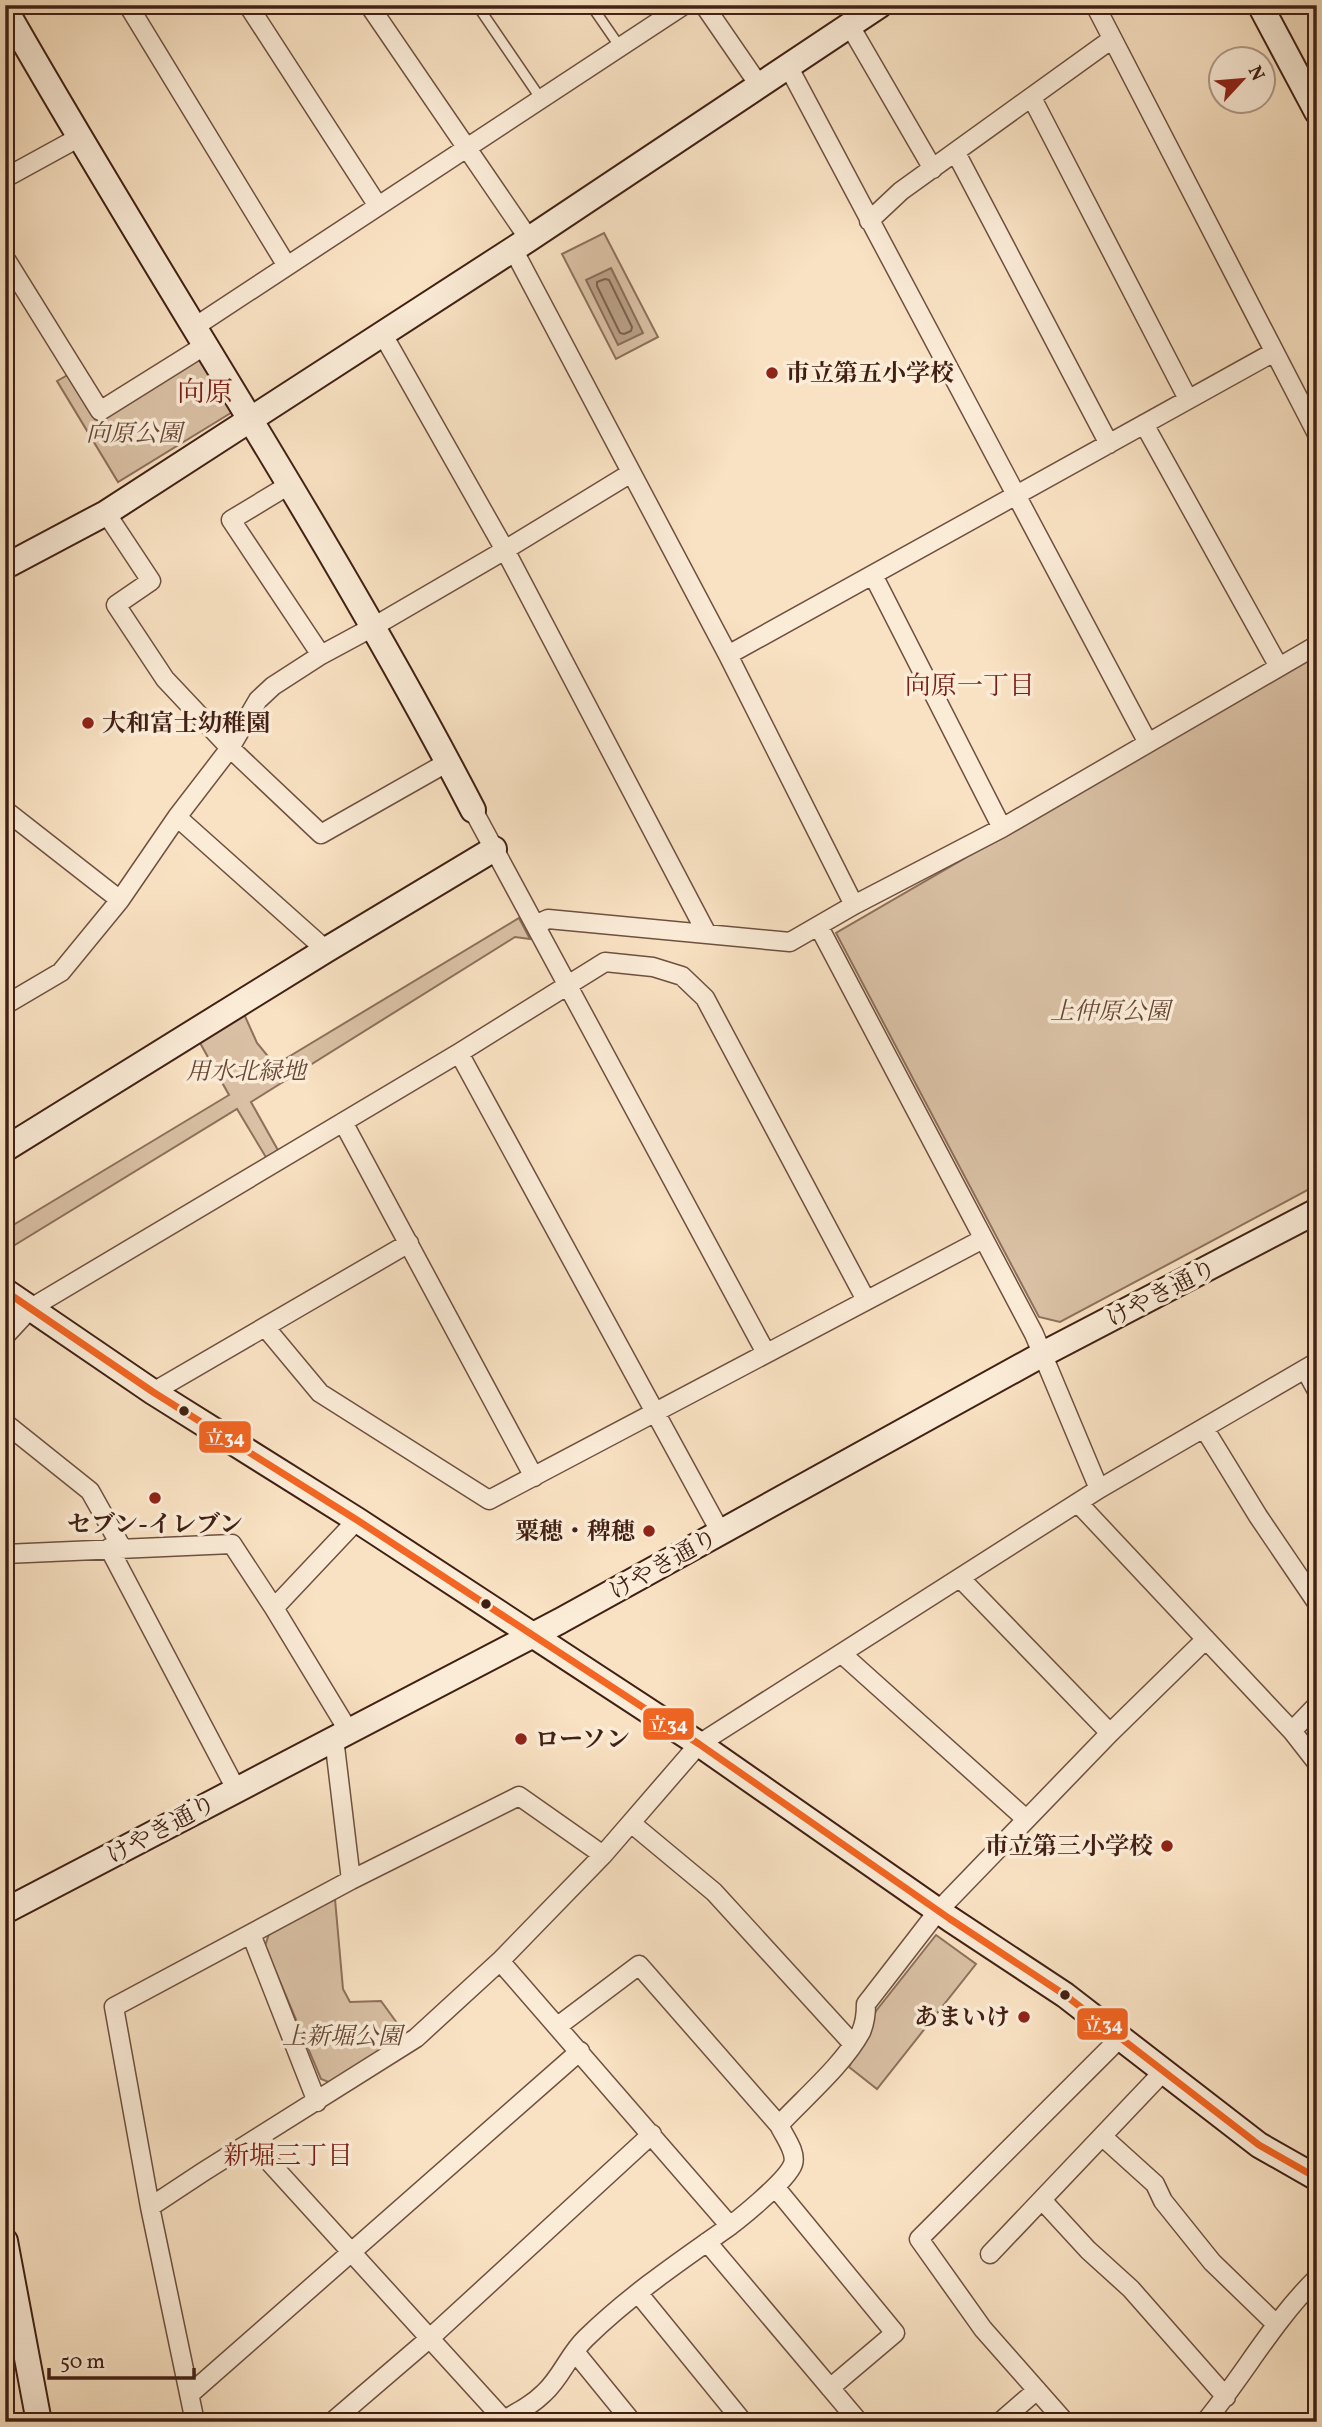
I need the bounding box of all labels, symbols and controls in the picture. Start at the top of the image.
north arrow [1206,46,1276,116]
text: N [1241,62,1270,86]
place label: 市立第五小学校 [786,358,954,392]
marker: 市立第五小学校 [764,365,780,381]
district label: 向原 [177,374,233,413]
park label: 向原公園 [86,418,186,452]
district label: 向原一丁目 [905,669,1035,705]
place label: 大和富士幼稚園 [102,708,270,742]
marker: 大和富士幼稚園 [80,715,96,731]
park label: 上仲原公園 [1050,996,1174,1030]
park label: 用水北緑地 [186,1056,309,1090]
street label: けやき通り [1101,1252,1223,1337]
unlabelled marker [177,1404,191,1418]
line badge: 立34 [198,1420,252,1454]
text: 立34 [205,1426,245,1452]
marker: セブン-イレブン [147,1490,163,1506]
place label: セブン-イレブン [67,1509,243,1543]
place label: 粟穂・稗穂 [515,1516,635,1550]
street label: けやき通り [603,1522,725,1610]
marker: 粟穂・稗穂 [641,1523,657,1539]
unlabelled marker [479,1597,493,1611]
line badge: 立34 [642,1707,695,1741]
text: 立34 [648,1713,688,1739]
place label: ローソン [535,1724,630,1758]
marker: ローソン [513,1731,529,1747]
street label: けやき通り [101,1788,223,1874]
place label: 市立第三小学校 [985,1831,1153,1865]
marker: 市立第三小学校 [1159,1838,1175,1854]
unlabelled marker [1058,1988,1072,2002]
place label: あまいけ [914,2002,1010,2036]
line badge: 立34 [1076,2007,1129,2041]
marker: あまいけ [1016,2009,1032,2025]
text: 立34 [1083,2013,1123,2039]
park label: 上新堀公園 [282,2021,406,2055]
district label: 新堀三丁目 [223,2139,353,2175]
scale bar [49,2336,194,2380]
text: 50 m [60,2348,105,2377]

